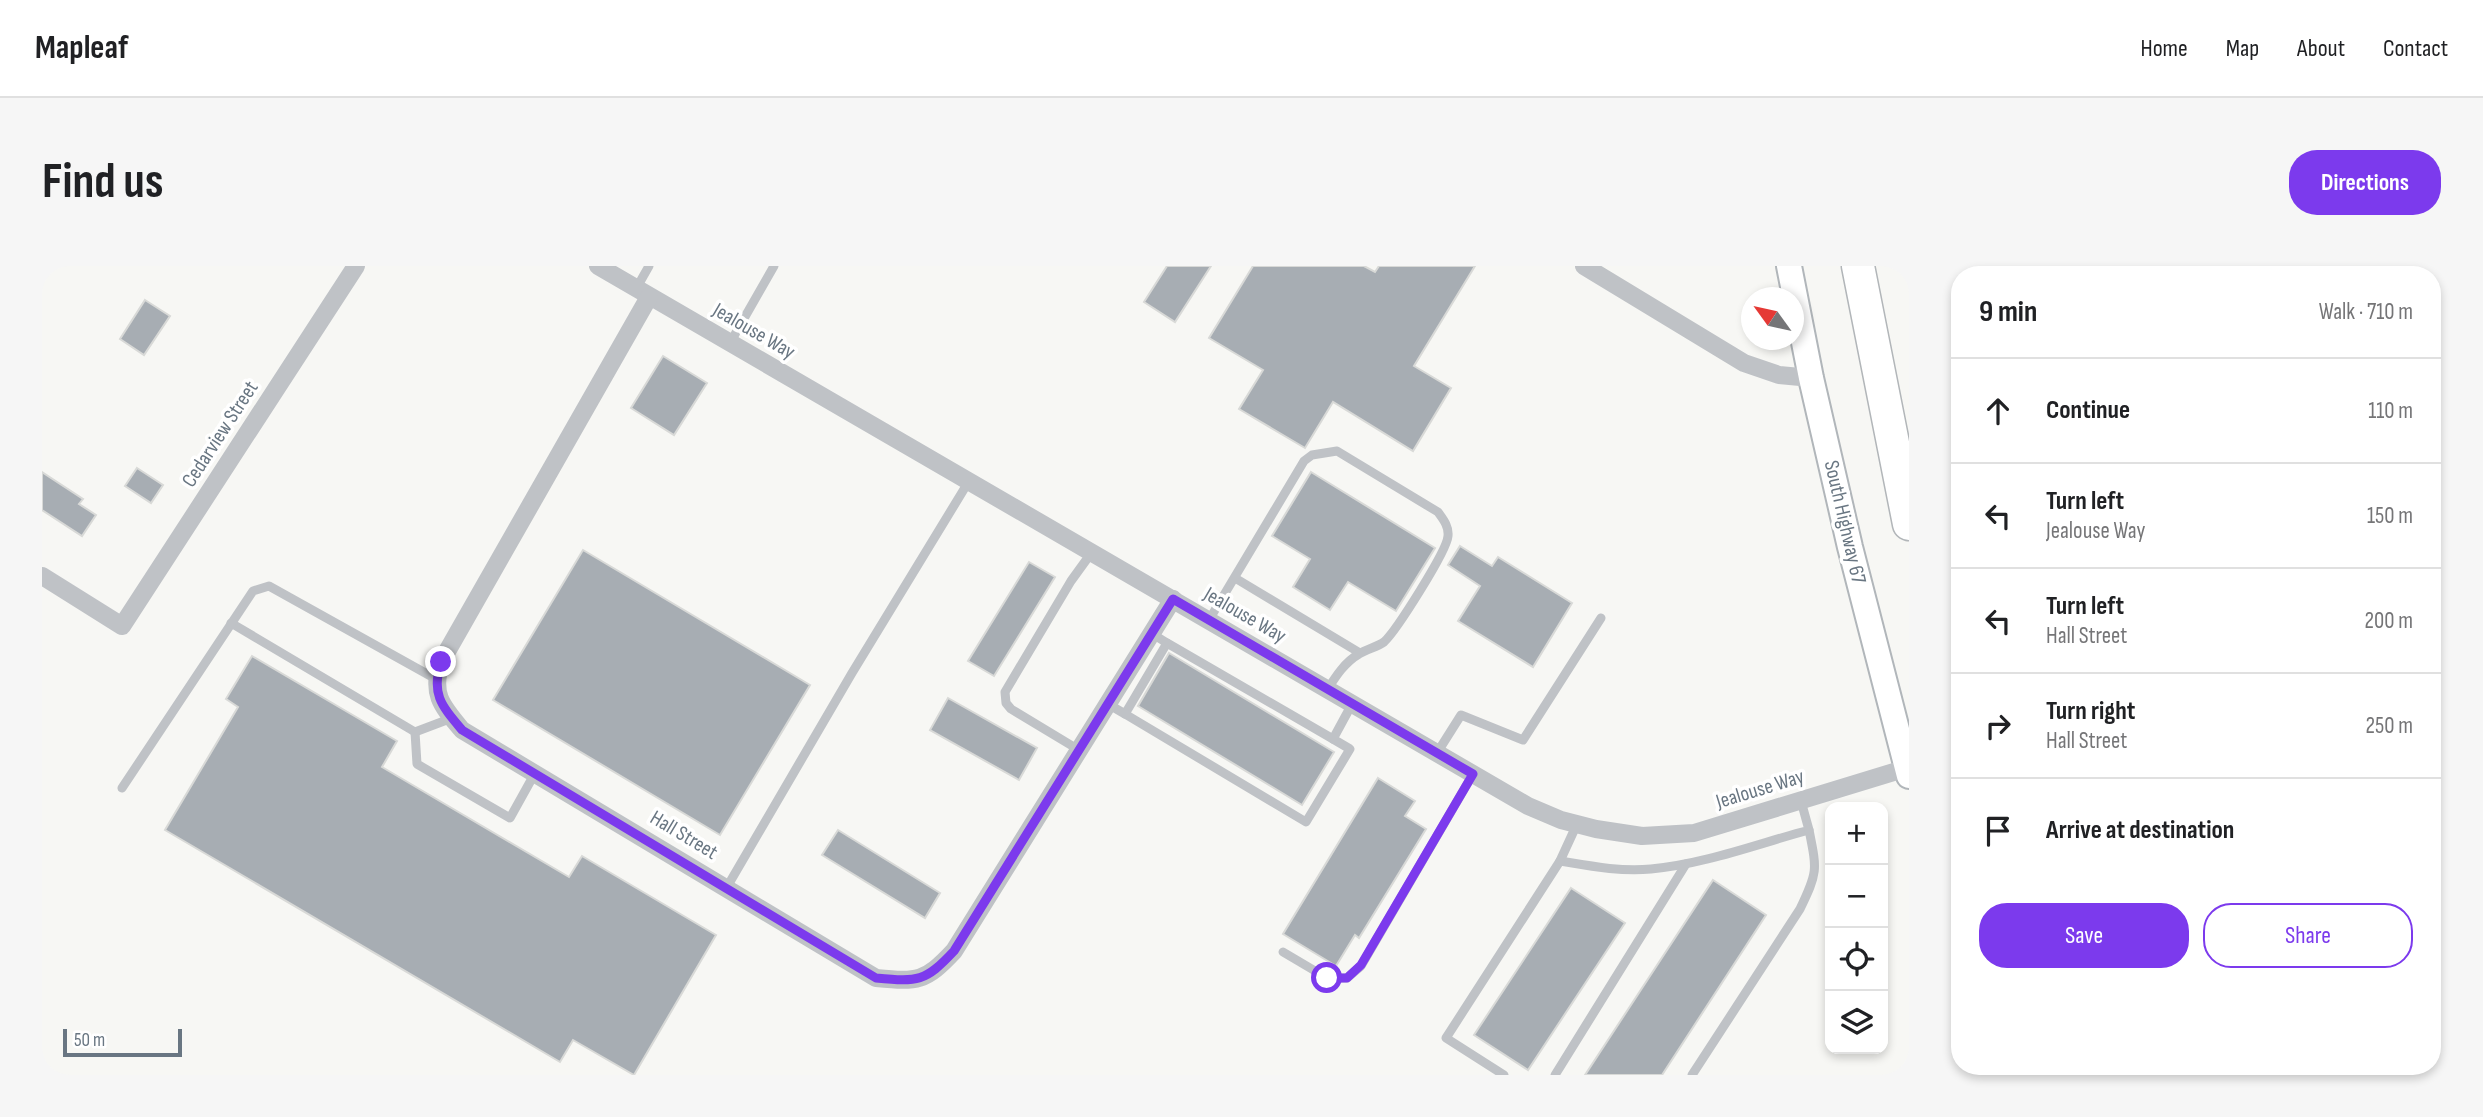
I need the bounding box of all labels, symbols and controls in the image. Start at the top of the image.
text: Mapleaf [35,28,128,68]
text: Home [2140,34,2188,63]
text: Map [2226,34,2259,63]
text: About [2297,34,2345,63]
text: Contact [2383,34,2448,63]
button: Directions [2289,150,2441,215]
text: Find us [42,153,164,212]
north arrow [1741,287,1804,350]
text: 9 min [1979,294,2037,330]
street label: Jealouse Way [708,297,800,365]
text: Walk · 710 m [2319,298,2413,326]
street label: Cedarview Street [176,376,264,492]
icon: ahead [1979,392,2017,430]
text: Continue [2046,395,2130,426]
text: 110 m [2368,397,2413,425]
street label: South Highway 67 [1819,458,1871,587]
text: Turn left [2046,486,2124,517]
icon: left [1979,497,2017,535]
text: 150 m [2367,502,2413,530]
text: Jealouse Way [2046,517,2145,545]
street label: Jealouse Way [1199,581,1291,649]
text: Turn left [2046,591,2124,622]
icon: left [1979,602,2017,640]
text: 200 m [2365,607,2413,635]
text: Hall Street [2046,622,2127,650]
route end [425,646,456,677]
text: Turn right [2046,696,2135,727]
icon: right [1979,707,2017,745]
text: 250 m [2366,712,2413,740]
text: Hall Street [2046,727,2127,755]
street label: Jealouse Way [1712,764,1807,815]
map controls [1825,802,1888,1054]
button: + [1825,802,1888,865]
street label: Hall Street [646,805,722,865]
icon: arrive [1979,812,2017,850]
text: Arrive at destination [2046,815,2234,846]
button: − [1825,865,1888,928]
button: Save [1979,903,2189,968]
button: Share [2203,903,2413,968]
button: locate [1825,928,1888,991]
route start [1311,962,1342,993]
button: layers [1825,991,1888,1054]
scale bar [63,1026,182,1058]
text: 50 m [74,1029,105,1052]

